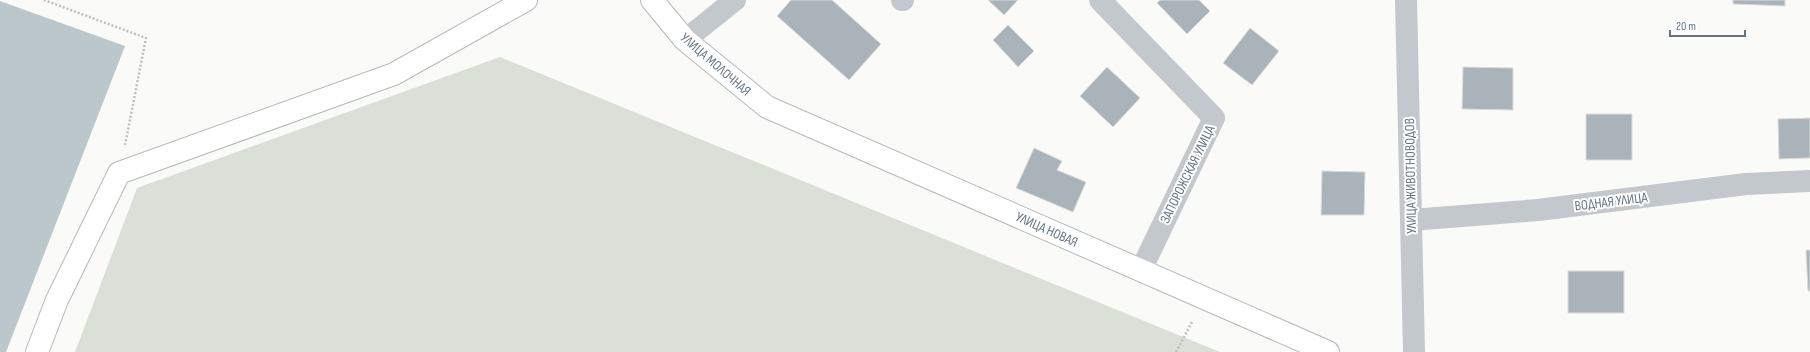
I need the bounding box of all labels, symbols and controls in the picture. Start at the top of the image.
scale bar [1670,12,1745,38]
text: 20 m [1676,19,1696,34]
street label: УЛИЦА МОЛОЧНАЯ [677,29,754,100]
street label: УЛИЦА ЖИВОТНОВОДОВ [1401,118,1420,234]
street label: ЗАПОРОЖСКАЯ УЛИЦА [1156,121,1219,226]
street label: ВОДНАЯ УЛИЦА [1574,188,1649,214]
street label: УЛИЦА НОВАЯ [1013,208,1081,251]

